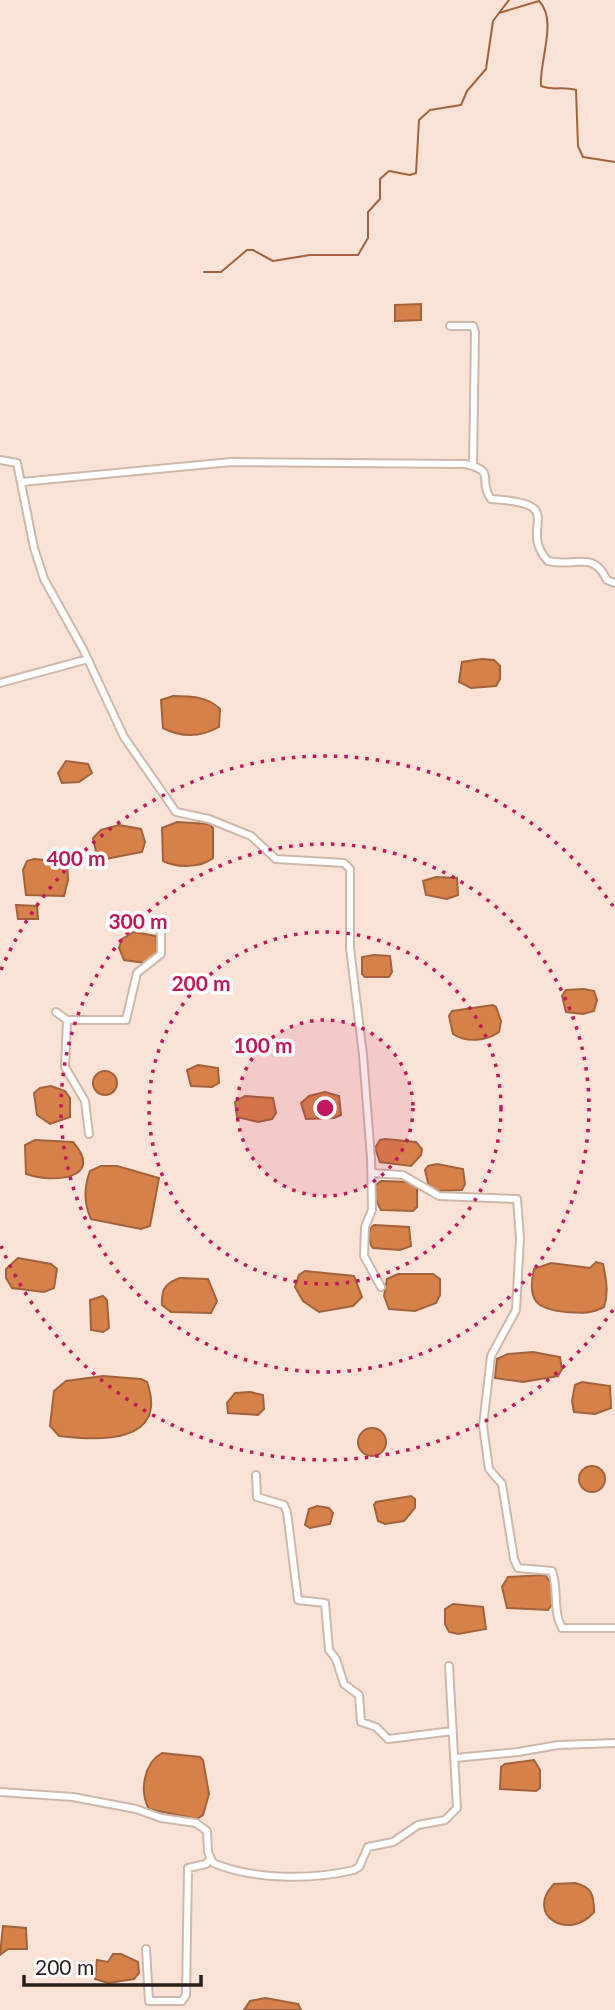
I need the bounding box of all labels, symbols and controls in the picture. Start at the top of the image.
text: 400 m [46,845,106,870]
text: 300 m [108,908,168,933]
text: 200 m [171,970,231,995]
text: 100 m [233,1032,293,1057]
centre of rings [313,1096,337,1120]
scale bar [24,1944,201,1988]
text: 200 m [35,1954,94,1979]

